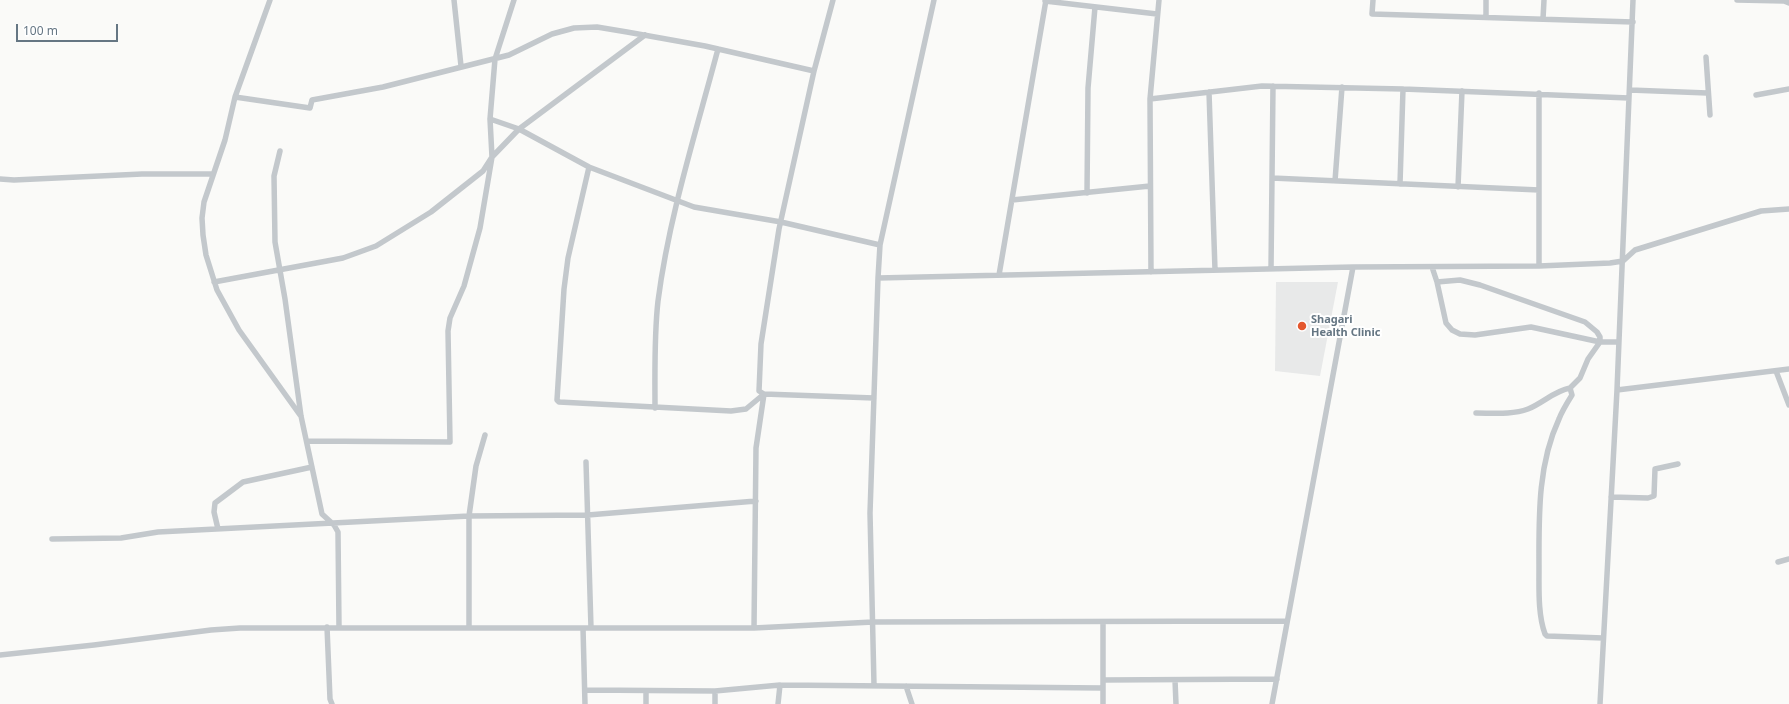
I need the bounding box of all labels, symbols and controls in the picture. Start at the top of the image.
scale bar [18,16,120,42]
text: 100 m [23,22,58,39]
place label: Shagari Health Clinic [1311,313,1380,339]
marker: Shagari Health Clinic [1296,320,1308,332]

